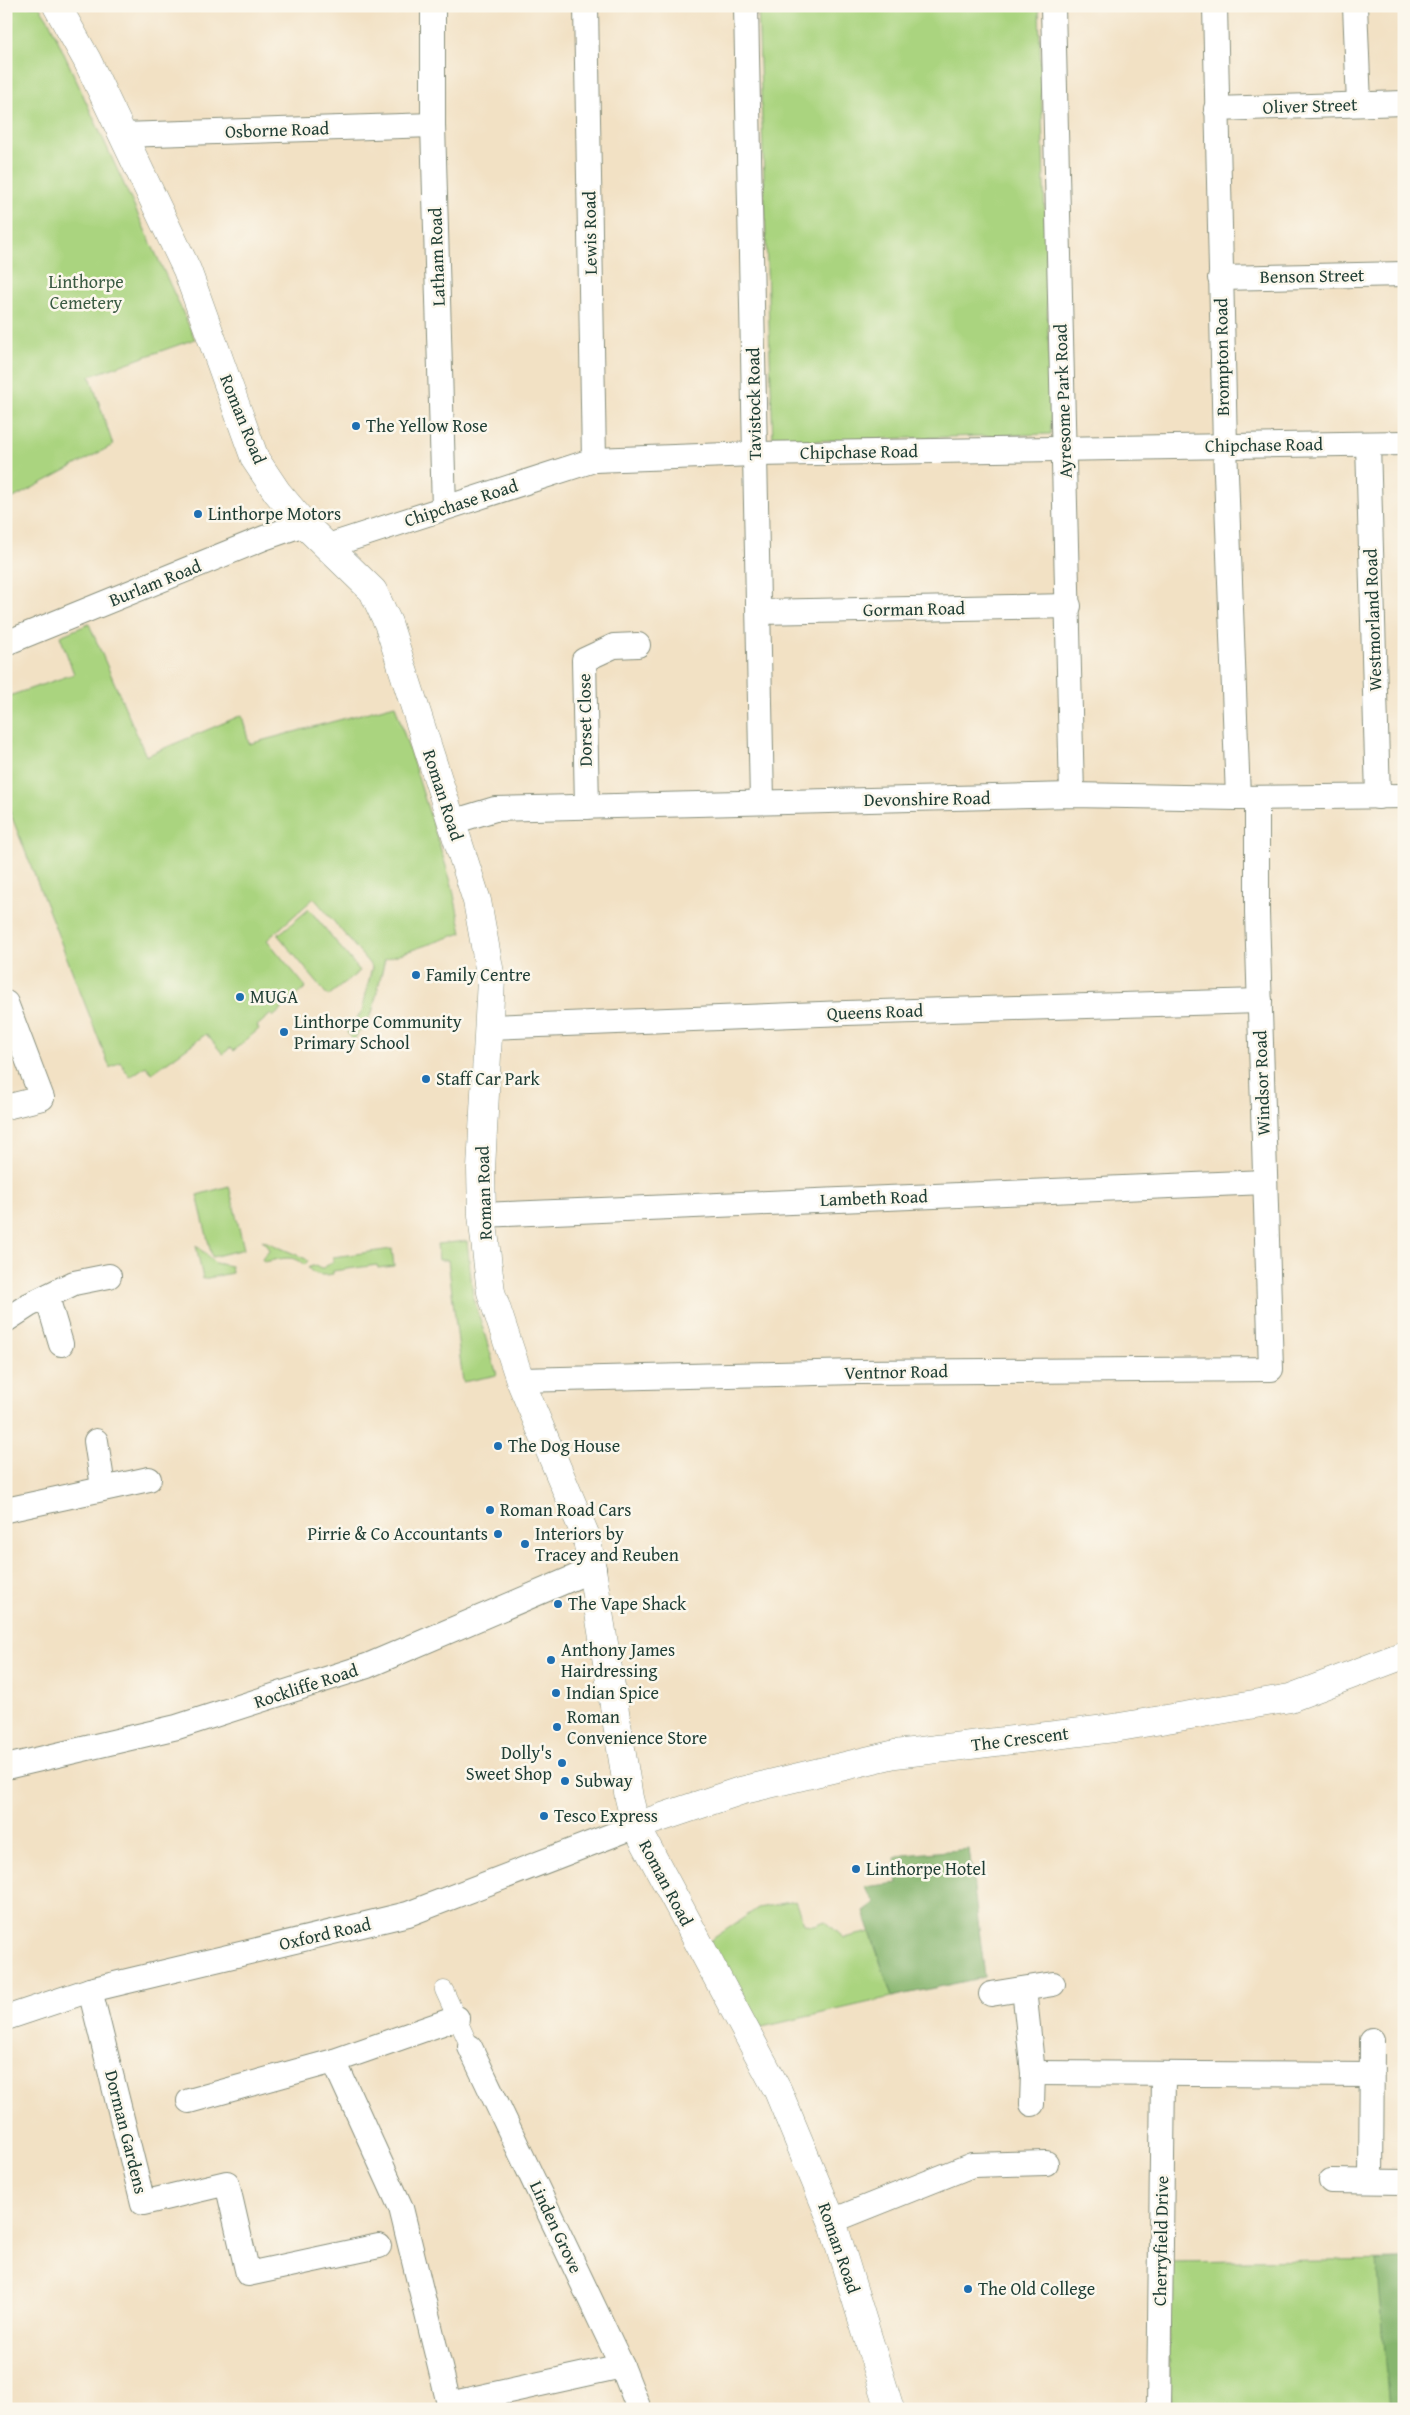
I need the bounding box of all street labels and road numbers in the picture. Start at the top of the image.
street label: Oliver Street [1262,90,1359,121]
street label: Osborne Road [224,114,330,145]
street label: Lewis Road [575,190,604,275]
street label: Latham Road [421,207,452,307]
street label: Benson Street [1259,261,1365,290]
street label: Brompton Road [1207,297,1236,416]
street label: Ayresome Park Road [1046,323,1079,479]
street label: Tavistock Road [739,347,768,461]
street label: Roman Road [213,370,274,468]
street label: Chipchase Road [1205,430,1324,459]
street label: Chipchase Road [800,437,919,466]
street label: Chipchase Road [400,471,522,534]
street label: Westmorland Road [1357,548,1388,692]
street label: Burlam Road [105,552,205,613]
street label: Gorman Road [863,594,966,623]
street label: Dorset Close [570,673,599,767]
street label: Roman Road [416,746,471,844]
street label: Devonshire Road [863,784,991,813]
street label: Queens Road [826,996,924,1027]
street label: Windsor Road [1246,1029,1277,1136]
street label: Roman Road [468,1145,499,1241]
street label: Lambeth Road [820,1182,929,1213]
street label: Ventnor Road [844,1357,949,1386]
street label: Rockliffe Road [250,1656,362,1715]
street label: The Crescent [970,1719,1071,1758]
street label: Roman Road [632,1835,701,1931]
street label: Oxford Road [276,1910,374,1957]
street label: Dorman Gardens [98,2067,155,2197]
street label: Linden Grove [523,2176,590,2278]
street label: Cherryfield Drive [1146,2176,1175,2306]
street label: Roman Road [811,2199,868,2297]

